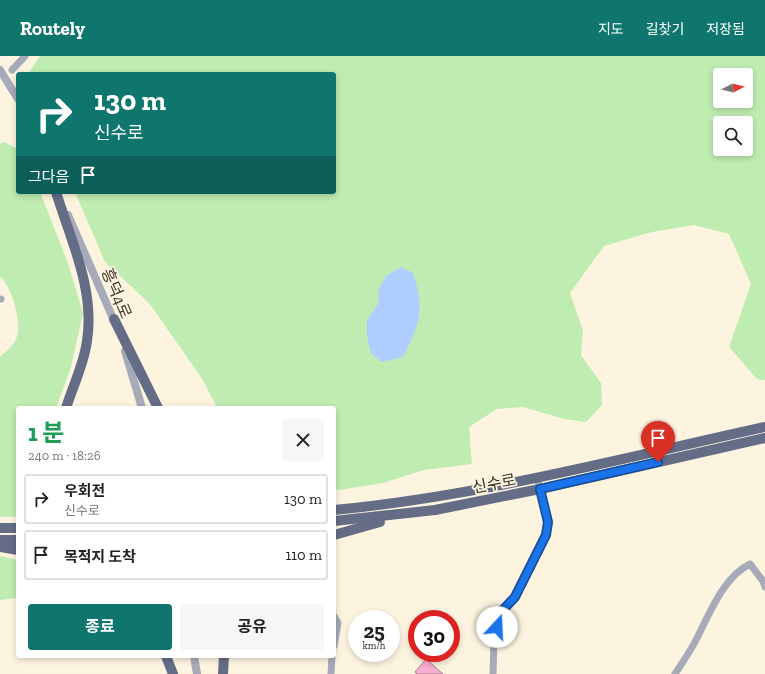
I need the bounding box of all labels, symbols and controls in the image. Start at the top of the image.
text: Routely [20,17,85,40]
text: 지도 [598,21,624,38]
text: 길찾기 [646,21,684,38]
text: 저장됨 [706,21,745,38]
north arrow [713,68,753,108]
map controls [713,68,753,156]
text: 130 m [94,84,166,117]
icon: right [28,88,80,140]
button: search [713,116,753,156]
text: 신수로 [94,122,144,144]
icon: arrive [77,164,99,186]
text: 그다음 [28,168,69,186]
street label: 흥덕4로 [97,265,136,321]
text: 1 분 [28,418,64,447]
button: close [282,419,324,461]
pin [641,421,675,462]
icon: arrive [647,427,669,449]
text: 240 m · 18:26 [28,448,101,463]
street label: 신수로 [471,470,518,497]
text: 우회전 [64,482,105,500]
icon: right [30,488,52,510]
text: 130 m [284,490,322,508]
text: 신수로 [64,503,100,518]
icon: arrive [30,544,52,566]
text: 110 m [285,546,322,564]
text: 목적지 도착 [64,548,136,566]
button: 종료 [28,604,172,650]
button: 공유 [180,604,324,650]
position arrow [476,606,518,648]
speed limit sign: 30 [408,610,460,662]
text: 25 [363,619,385,643]
text: km/h [363,640,385,652]

